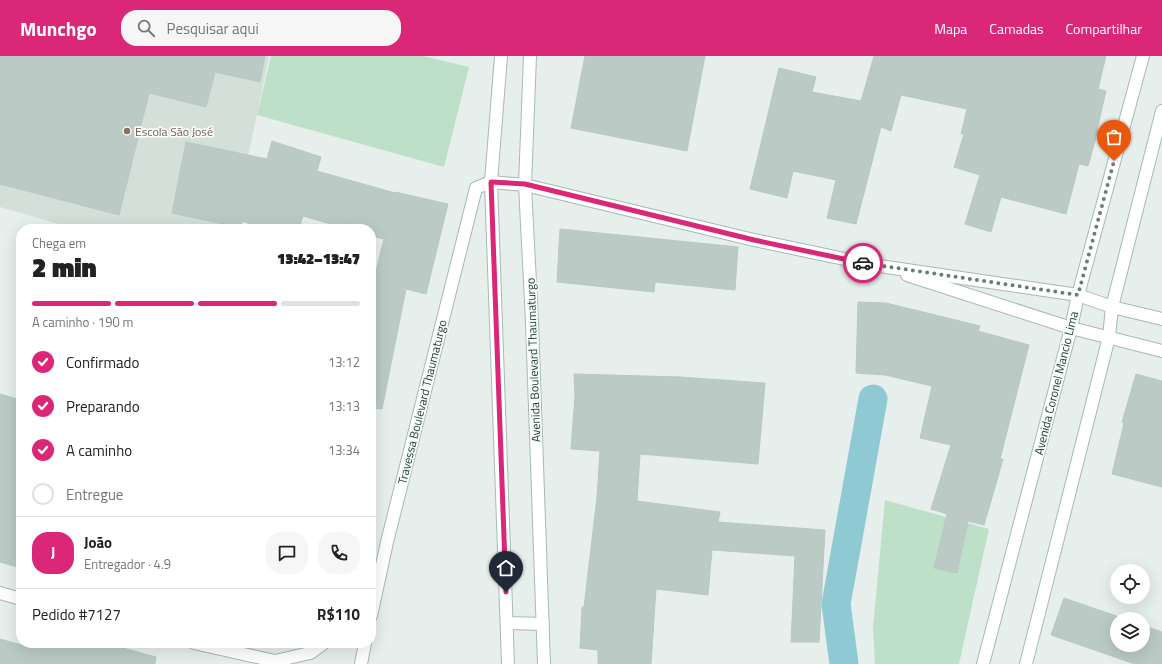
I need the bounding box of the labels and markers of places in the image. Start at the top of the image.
pin [1097,120,1131,161]
place label: Escola São José [135,122,213,141]
marker: Escola São José [122,126,132,136]
pin [489,551,523,592]

